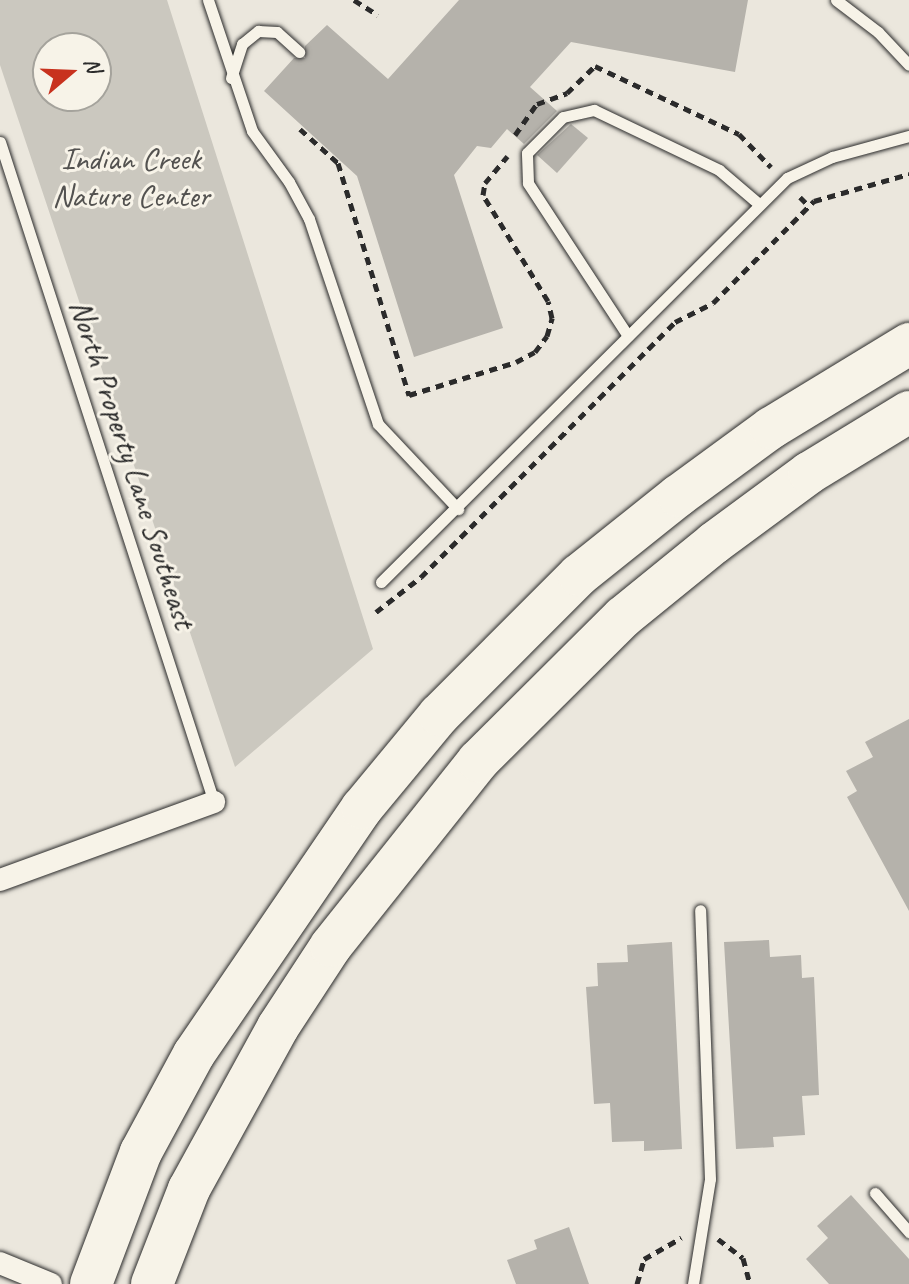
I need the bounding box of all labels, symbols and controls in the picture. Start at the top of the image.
north arrow [32,32,112,112]
text: N [77,54,108,76]
park label: Indian Creek Nature Center [52,141,210,216]
street label: North Property Lane Southeast [60,294,204,634]

